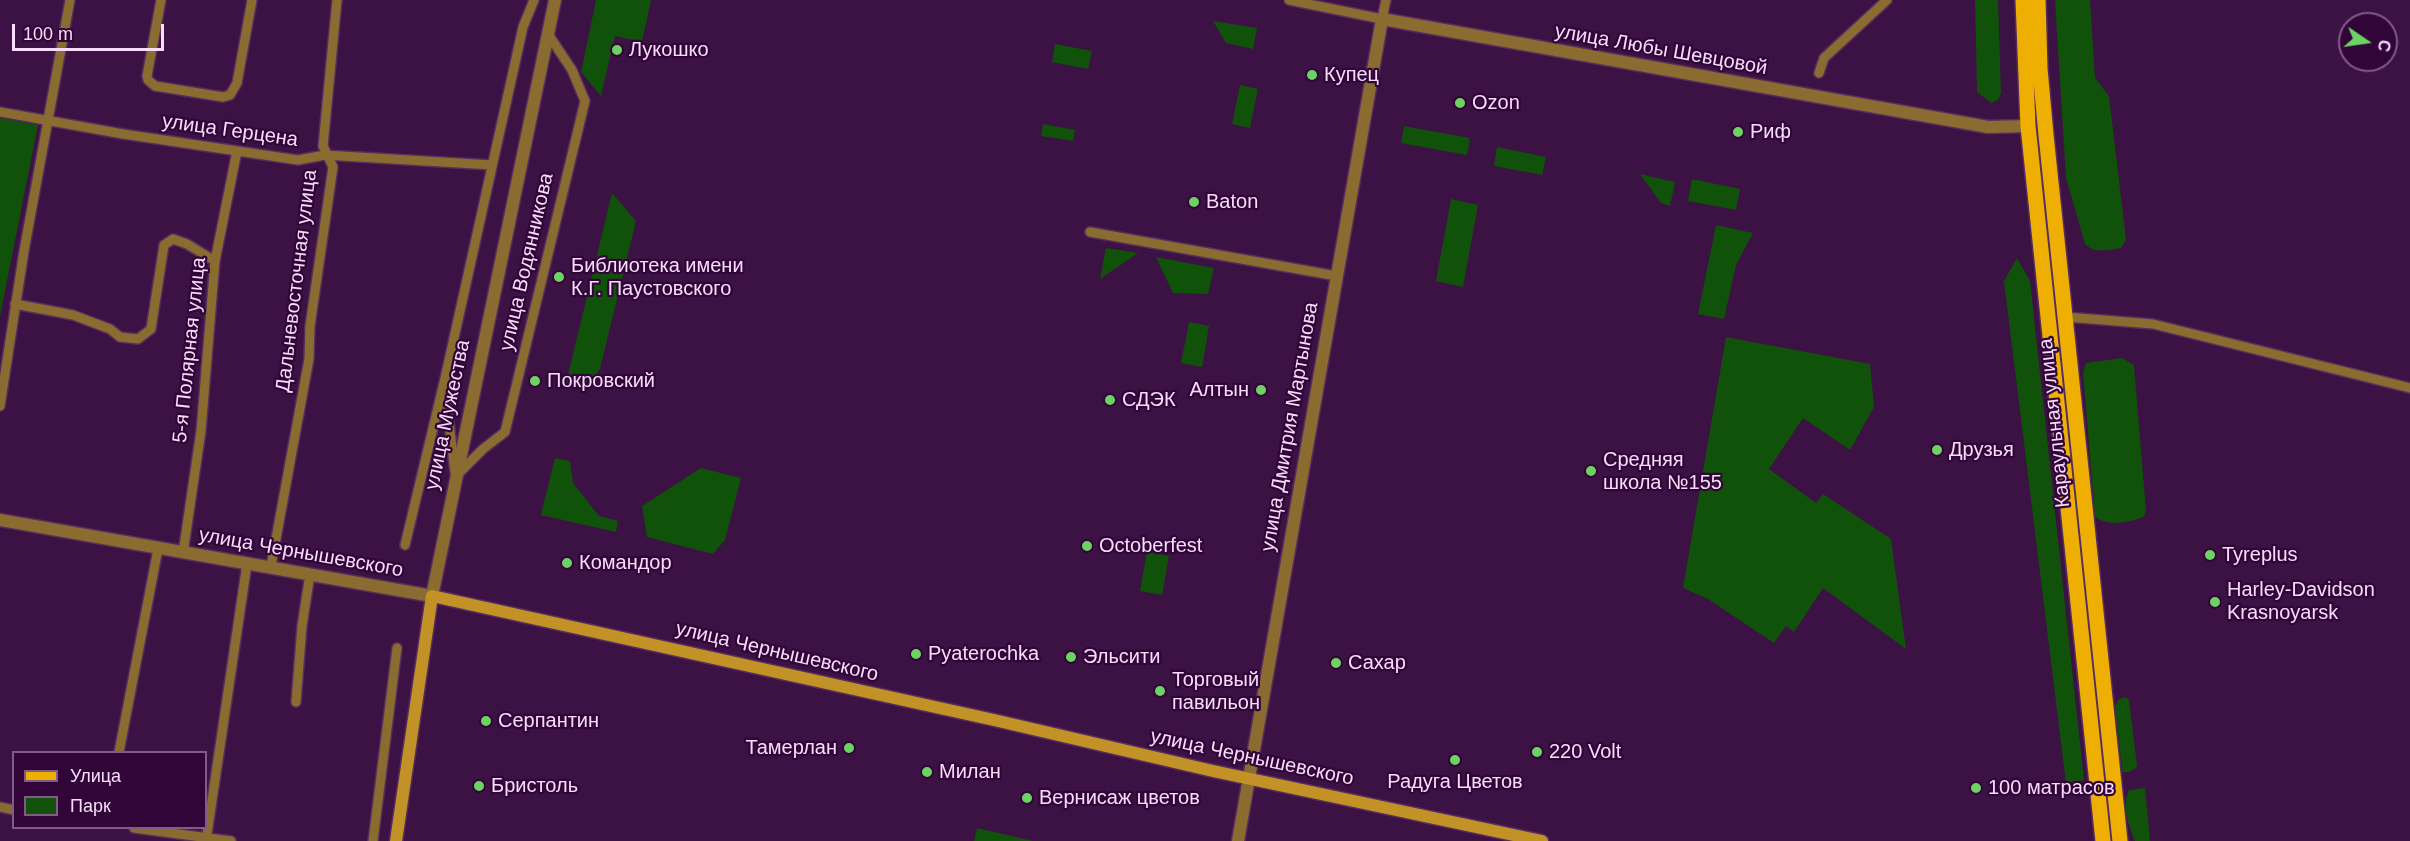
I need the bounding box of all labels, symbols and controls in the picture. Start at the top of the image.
scale bar [15,12,166,50]
north arrow [2338,12,2398,72]
street label: улица Любы Шевцовой [1553,19,1769,81]
text: 100 m [23,24,73,44]
place label: Лукошко [629,38,709,62]
text: С [2374,38,2394,53]
marker: Лукошко [610,43,624,57]
place label: Купец [1324,63,1379,87]
marker: Купец [1305,68,1319,82]
place label: Ozon [1472,91,1520,115]
marker: Ozon [1453,96,1467,110]
street label: улица Герцена [161,110,299,152]
place label: Риф [1750,120,1791,144]
marker: Риф [1731,125,1745,139]
street label: Дальневосточная улица [271,168,323,394]
street label: улица Водянникова [495,171,559,353]
place label: Baton [1206,190,1258,214]
marker: Baton [1187,195,1201,209]
place label: Библиотека имени К.Г. Паустовского [571,254,744,301]
street label: 5-я Полярная улица [168,256,212,444]
marker: Библиотека имени К.Г. Паустовского [552,270,566,284]
street label: улица Дмитрия Мартынова [1256,300,1324,554]
street label: Караульная улица [2034,337,2076,509]
street label: улица Мужества [420,338,476,492]
place label: Покровский [547,369,655,393]
marker: Покровский [528,374,542,388]
place label: Алтын [1189,378,1249,402]
marker: Алтын [1254,383,1268,397]
place label: СДЭК [1122,388,1176,412]
marker: СДЭК [1103,393,1117,407]
place label: Друзья [1949,438,2014,462]
marker: Друзья [1930,443,1944,457]
place label: Средняя школа №155 [1603,448,1722,495]
marker: Средняя школа №155 [1584,464,1598,478]
street label: улица Чернышевского [197,523,405,583]
place label: Octoberfest [1099,534,1202,558]
marker: Octoberfest [1080,539,1094,553]
place label: Tyreplus [2222,543,2298,567]
marker: Tyreplus [2203,548,2217,562]
place label: Командор [579,551,672,575]
marker: Командор [560,556,574,570]
place label: Harley-Davidson Krasnoyarsk [2227,578,2375,625]
marker: Harley-Davidson Krasnoyarsk [2208,595,2222,609]
street label: улица Чернышевского [673,617,881,687]
place label: Pyaterochka [928,642,1039,666]
place label: Эльсити [1083,645,1160,669]
marker: Pyaterochka [909,647,923,661]
marker: Эльсити [1064,650,1078,664]
place label: Сахар [1348,651,1406,675]
marker: Сахар [1329,656,1343,670]
place label: Торговый павильон [1172,668,1260,715]
marker: Торговый павильон [1153,684,1167,698]
place label: Серпантин [498,709,599,733]
marker: Серпантин [479,714,493,728]
street label: улица Чернышевского [1148,725,1356,791]
place label: Тамерлан [745,736,837,760]
place label: 220 Volt [1549,740,1621,764]
marker: Тамерлан [842,741,856,755]
marker: 220 Volt [1530,745,1544,759]
legend [12,751,207,829]
marker: Радуга Цветов [1448,753,1462,767]
place label: Милан [939,760,1001,784]
marker: Милан [920,765,934,779]
text: Улица [70,766,121,786]
place label: Радуга Цветов [1387,770,1523,794]
place label: Бристоль [491,774,578,798]
place label: 100 матрасов [1988,776,2115,800]
marker: Бристоль [472,779,486,793]
marker: 100 матрасов [1969,781,1983,795]
place label: Вернисаж цветов [1039,786,1200,810]
marker: Вернисаж цветов [1020,791,1034,805]
text: Парк [70,796,111,816]

